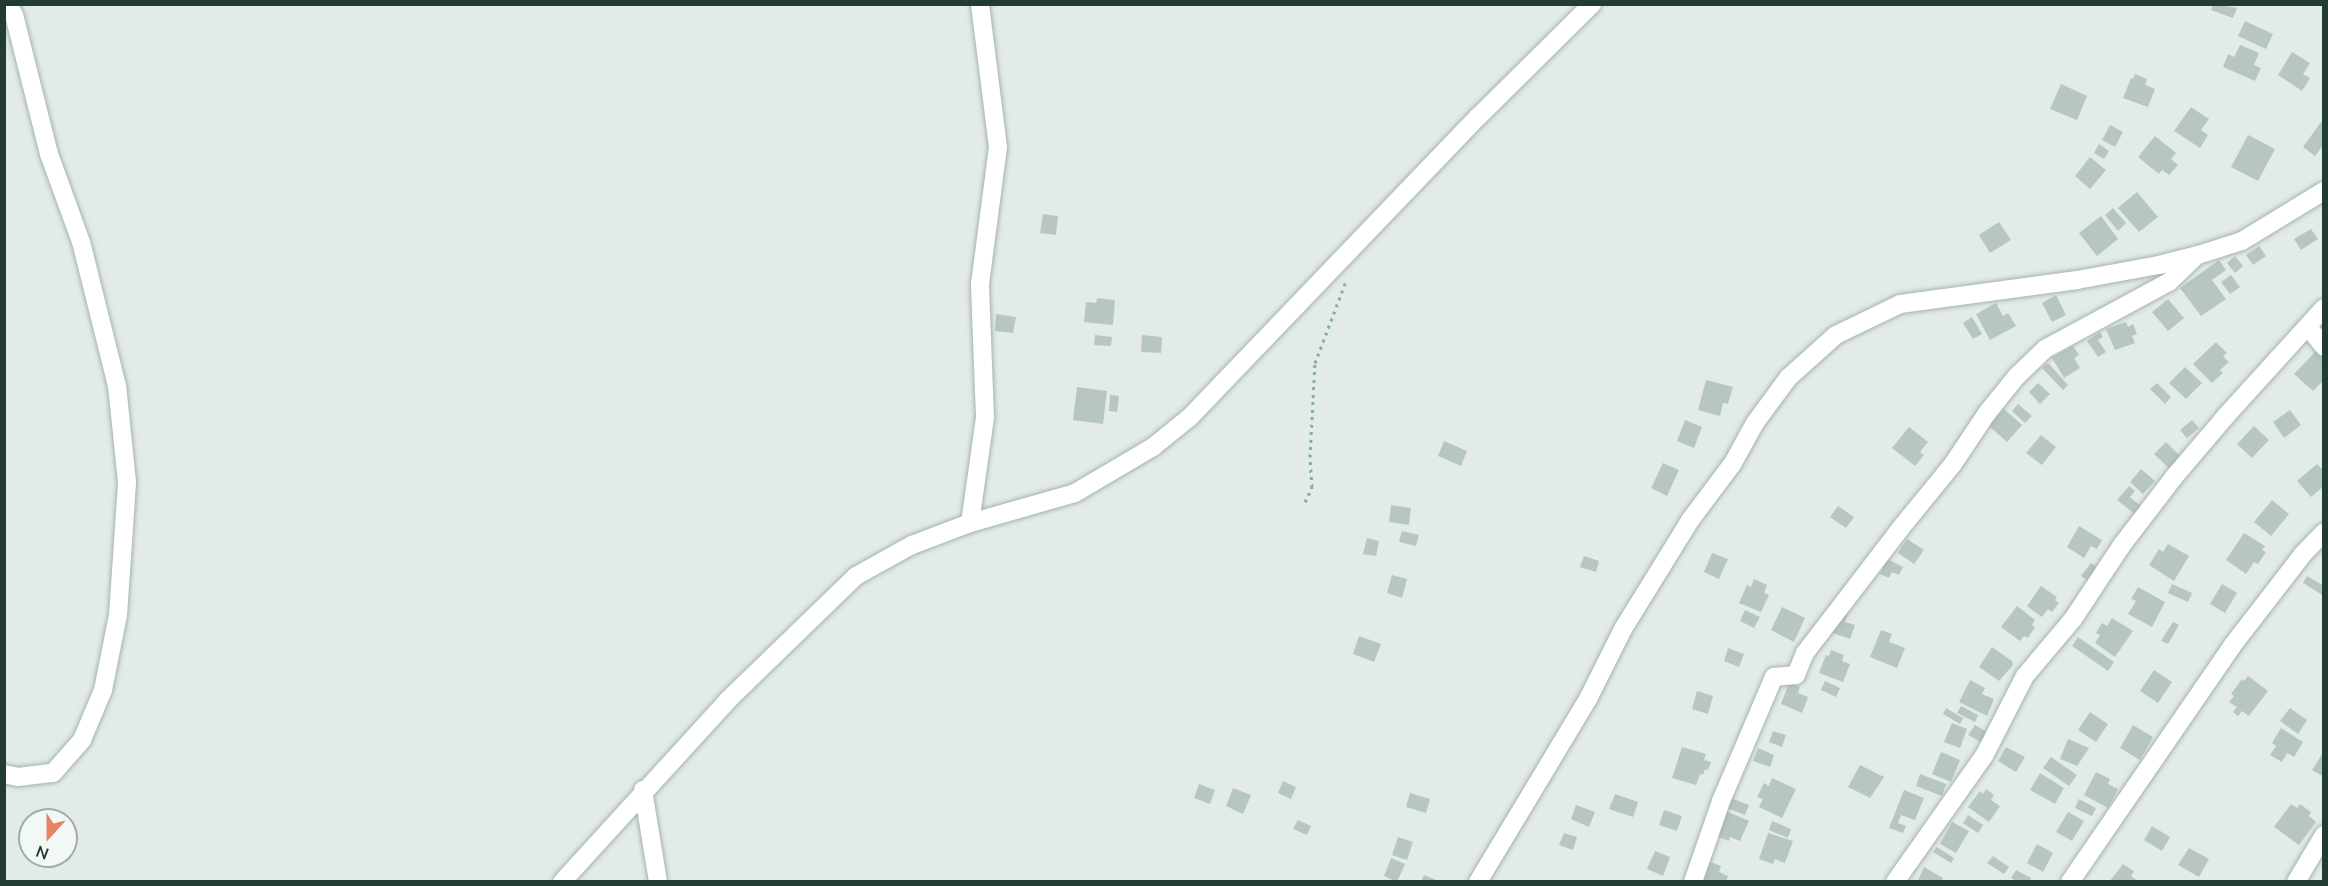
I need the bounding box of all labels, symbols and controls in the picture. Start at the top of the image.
north arrow [18,808,78,868]
text: N [33,841,51,864]

